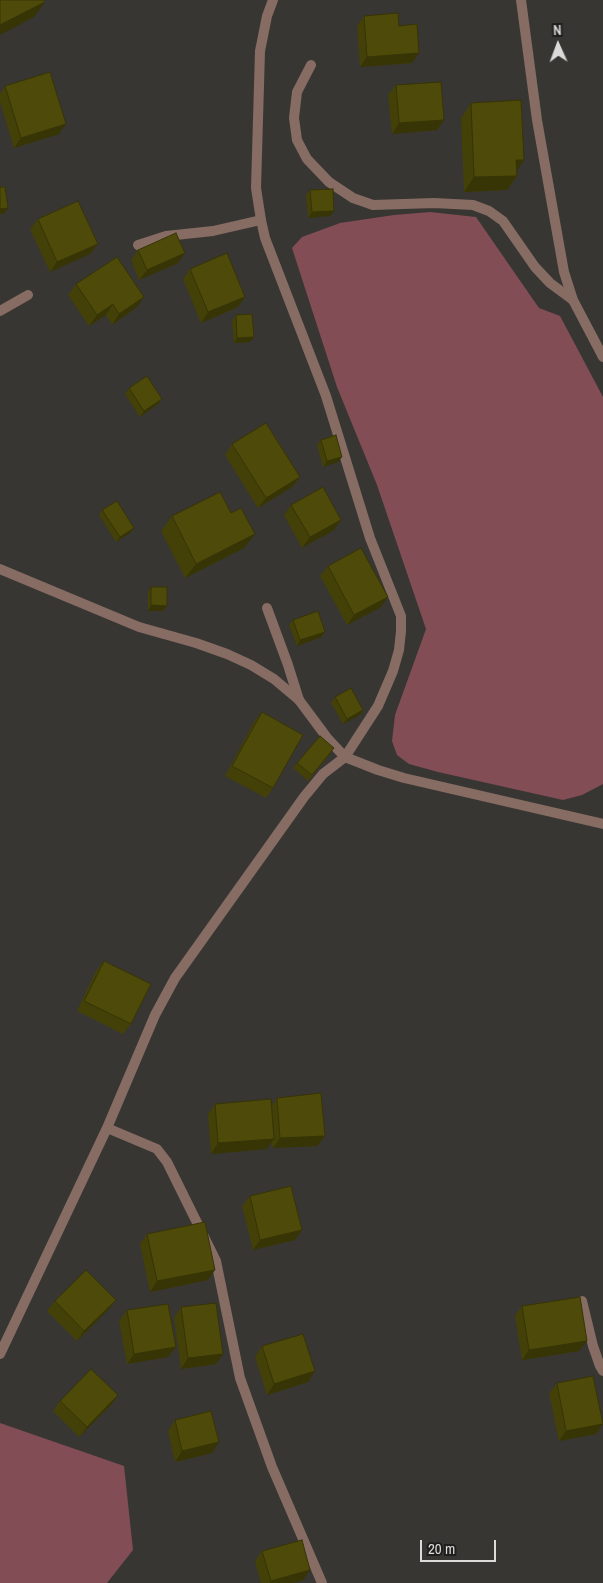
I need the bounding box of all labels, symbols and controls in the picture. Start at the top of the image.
north arrow [533,20,583,70]
text: N [553,21,562,39]
scale bar [423,1530,499,1562]
text: 20 m [428,1538,455,1559]

